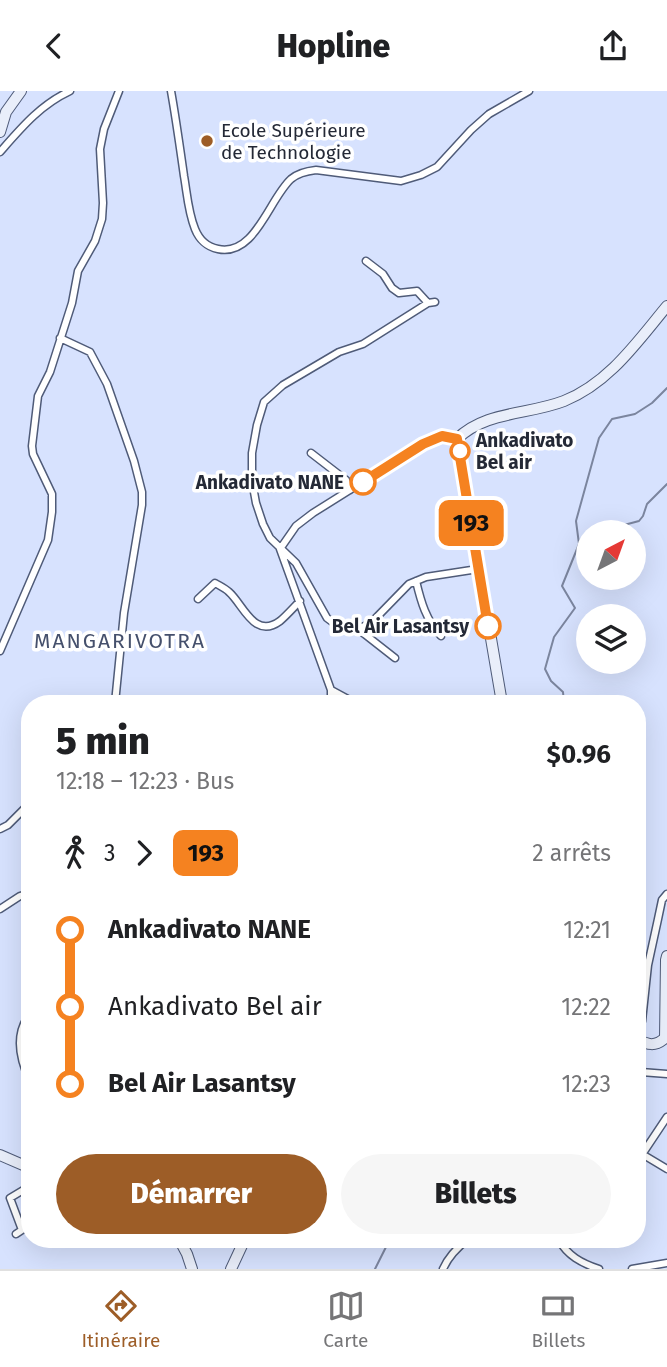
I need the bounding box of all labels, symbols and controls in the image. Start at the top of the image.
icon: back [35,27,73,65]
text: Hopline [277,27,390,65]
icon: share [594,27,632,65]
place label: Ecole Supérieure de Technologie [221,119,366,164]
marker: Ecole Supérieure de Technologie [199,133,215,149]
place label: Ankadivato Bel air [475,429,573,474]
marker: Ankadivato Bel air [450,441,470,461]
marker: Ankadivato NANE [350,469,376,495]
place label: Ankadivato NANE [195,471,344,494]
line badge: 193 [431,500,511,546]
text: 193 [453,509,489,537]
north arrow [576,520,646,590]
map controls [576,520,646,674]
button: layers [576,604,646,674]
marker: Bel Air Lasantsy [475,613,501,639]
place label: Bel Air Lasantsy [332,615,469,638]
district label: MANGARIVOTRA [34,628,206,654]
text: 5 min [56,718,150,764]
text: $0.96 [547,739,611,770]
text: 12:18 – 12:23 · Bus [56,767,234,795]
icon: walk [56,834,94,872]
icon: forward [125,834,163,872]
text: 3 [104,839,115,867]
text: 193 [187,839,224,867]
text: 2 arrêts [532,839,611,867]
text: Ankadivato NANE [108,914,311,945]
text: 12:21 [563,916,611,944]
text: Ankadivato Bel air [108,991,322,1022]
text: 12:22 [561,993,611,1021]
text: Bel Air Lasantsy [108,1068,296,1099]
text: 12:23 [561,1070,611,1098]
button: Démarrer [56,1154,327,1234]
button: Billets [341,1154,611,1234]
tab: Itinéraire [82,1287,160,1352]
tab: Carte [323,1287,368,1352]
tab: Billets [531,1287,585,1352]

